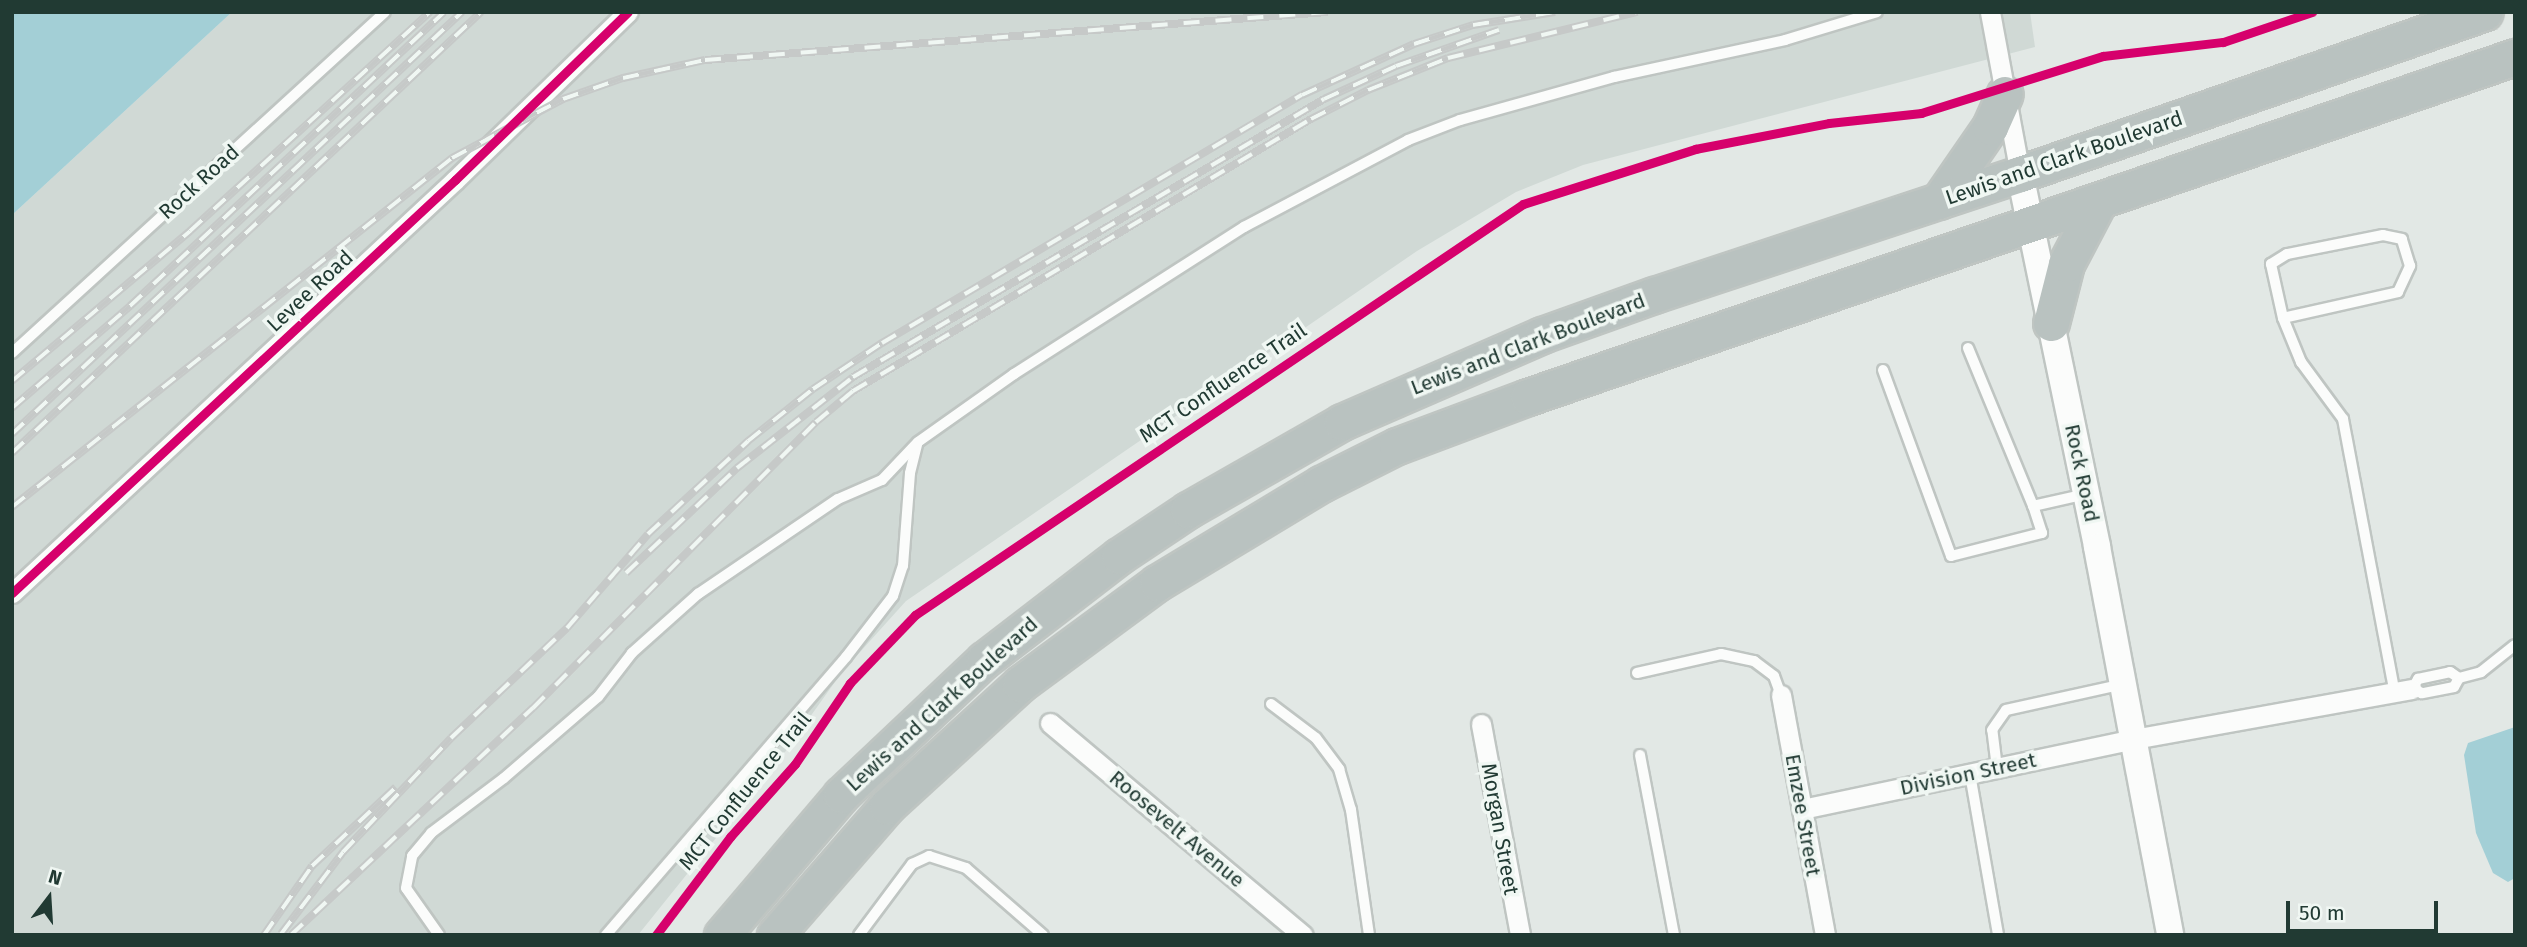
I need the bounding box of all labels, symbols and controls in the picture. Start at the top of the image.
street label: Lewis and Clark Boulevard [1942,106,2186,210]
street label: Rock Road [154,139,244,225]
street label: Levee Road [262,245,358,337]
street label: Lewis and Clark Boulevard [1407,288,1649,400]
street label: MCT Confluence Trail [1135,318,1311,448]
street label: Rock Road [2059,422,2105,524]
street label: Lewis and Clark Boulevard [841,611,1043,797]
street label: MCT Confluence Trail [673,707,817,875]
street label: Division Street [1898,747,2038,801]
street label: Emzee Street [1780,752,1826,878]
street label: Morgan Street [1476,761,1524,897]
street label: Roosevelt Avenue [1104,765,1250,893]
north arrow [14,863,84,933]
text: N [46,865,65,890]
scale bar [2289,888,2441,932]
text: 50 m [2299,900,2345,926]

